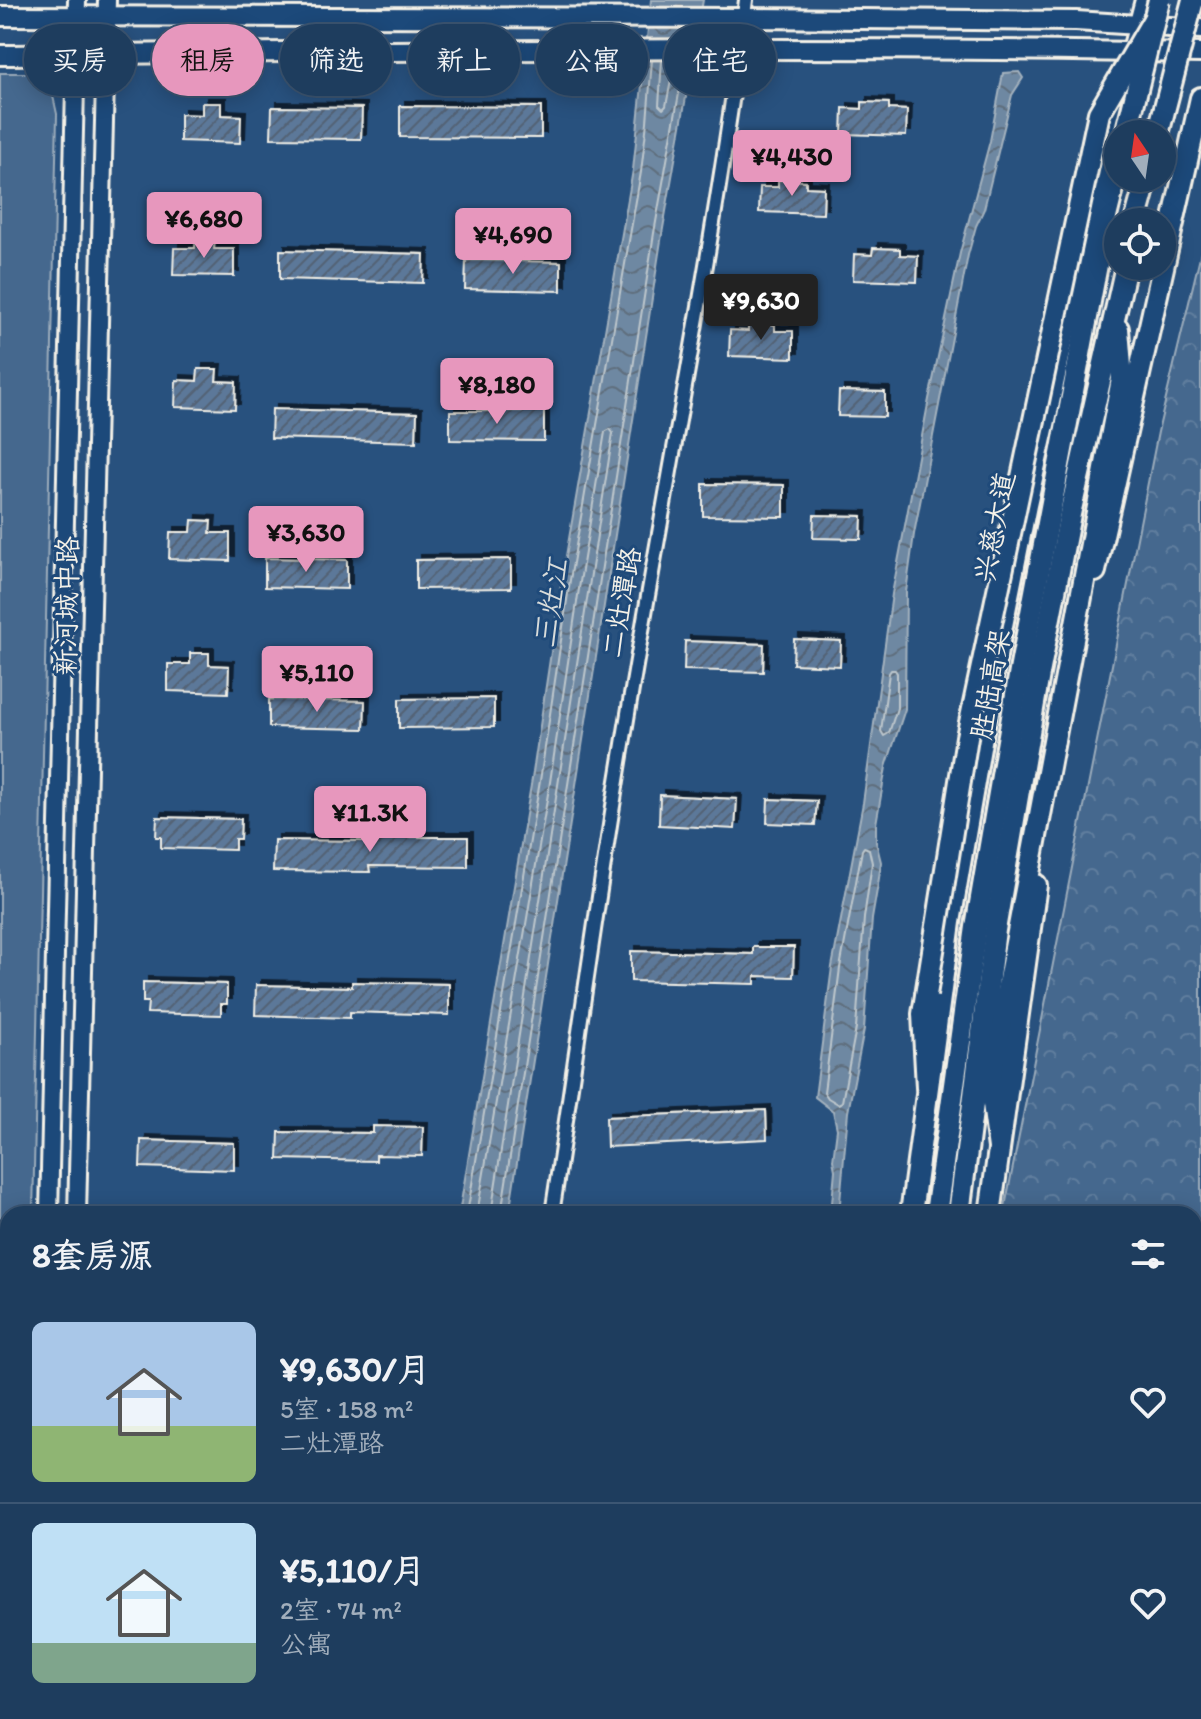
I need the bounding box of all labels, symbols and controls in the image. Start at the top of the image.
chip: 买房 [24,24,136,96]
chip: 租房 [152,24,264,96]
chip: 筛选 [280,24,392,96]
chip: 新上 [408,24,520,96]
chip: 公寓 [536,24,648,96]
chip: 住宅 [664,24,776,96]
north arrow [1104,120,1176,192]
map controls [1104,120,1176,280]
pin: ¥4,430 [727,130,857,198]
text: ¥4,430 [751,140,833,172]
pin: ¥6,680 [139,192,269,260]
text: ¥6,680 [165,202,243,234]
pin: ¥4,690 [448,208,578,276]
button: locate [1104,208,1176,280]
text: ¥4,690 [473,218,553,250]
pin: ¥9,630 [696,274,826,342]
text: ¥9,630 [722,284,800,316]
pin: ¥8,180 [432,358,562,426]
text: ¥8,180 [458,368,536,400]
street label: 兴慈大道 [967,469,1021,585]
pin: ¥3,630 [241,506,371,574]
text: ¥3,630 [267,516,345,548]
street label: 新河城中路 [48,536,84,676]
street label: 二灶潭路 [595,544,647,660]
water label: 三灶江 [525,554,576,650]
street label: 胜陆高架 [964,626,1016,742]
pin: ¥5,110 [252,646,382,714]
text: ¥5,110 [280,656,354,688]
pin: ¥11.3K [305,786,435,854]
text: ¥11.3K [332,796,408,828]
icon: filters [1126,1232,1170,1276]
text: 8套房源 [32,1235,153,1276]
text: ¥9,630/月 [280,1349,431,1390]
icon: home [96,1354,192,1450]
icon: heart [1126,1380,1170,1424]
text: 5室 · 158 m² [280,1393,413,1425]
text: 二灶潭路 [280,1427,384,1459]
text: ¥5,110/月 [280,1550,426,1591]
icon: home [96,1555,192,1651]
icon: heart [1126,1581,1170,1625]
text: 2室 · 74 m² [280,1594,402,1626]
text: 公寓 [280,1628,332,1660]

